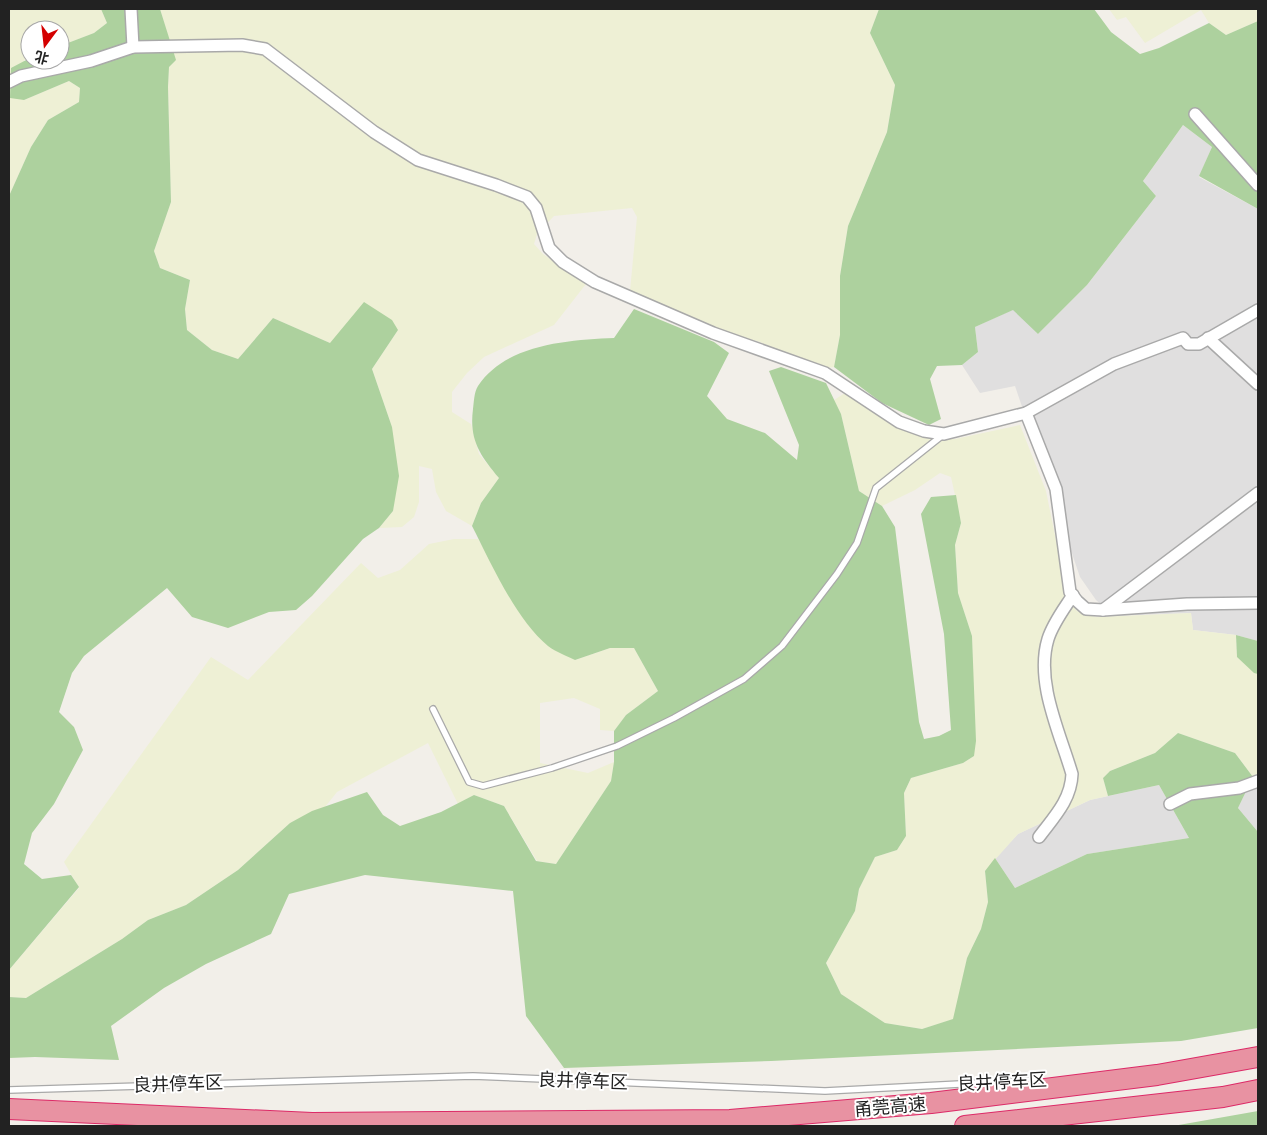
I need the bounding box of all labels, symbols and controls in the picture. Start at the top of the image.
north arrow [20,20,70,70]
text: 北 [33,48,50,68]
street label: 良井停车区 [538,1068,628,1093]
street label: 良井停车区 [956,1069,1047,1094]
street label: 良井停车区 [133,1071,223,1096]
street label: 甬莞高速 [853,1093,927,1120]

